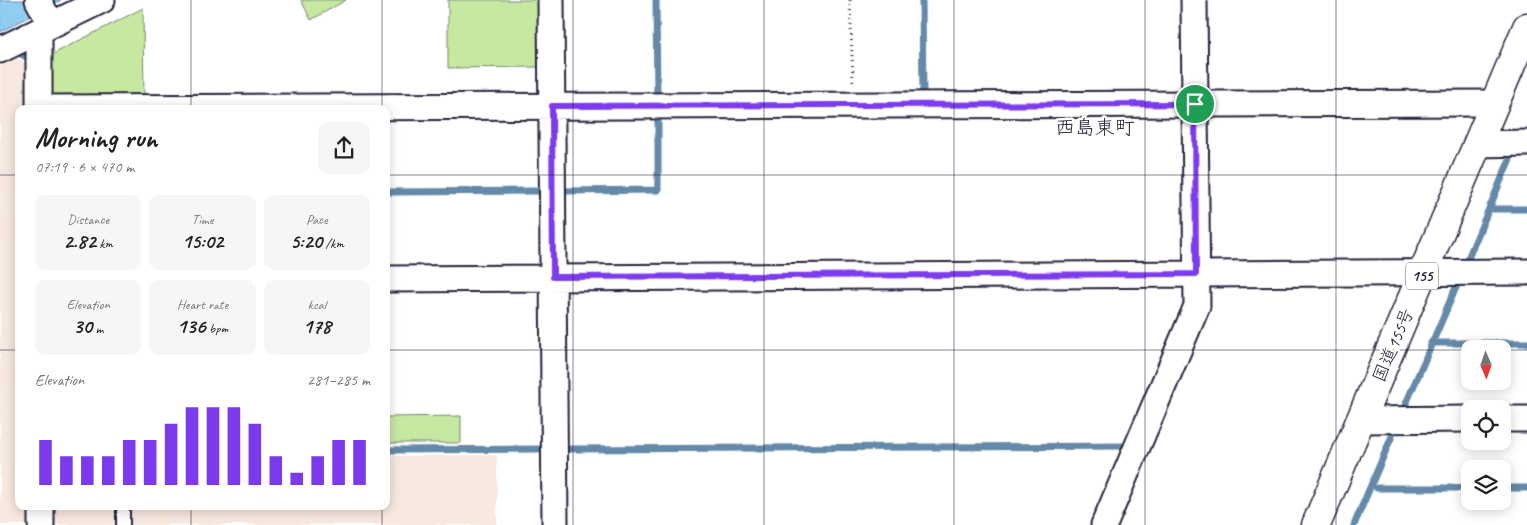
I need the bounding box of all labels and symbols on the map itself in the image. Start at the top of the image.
pin [1174,83,1216,125]
district label: 西島東町 [1055,115,1135,140]
road number: 155 [1406,262,1438,290]
street label: 国道155号 [1368,305,1418,385]
north arrow [1461,340,1511,390]

